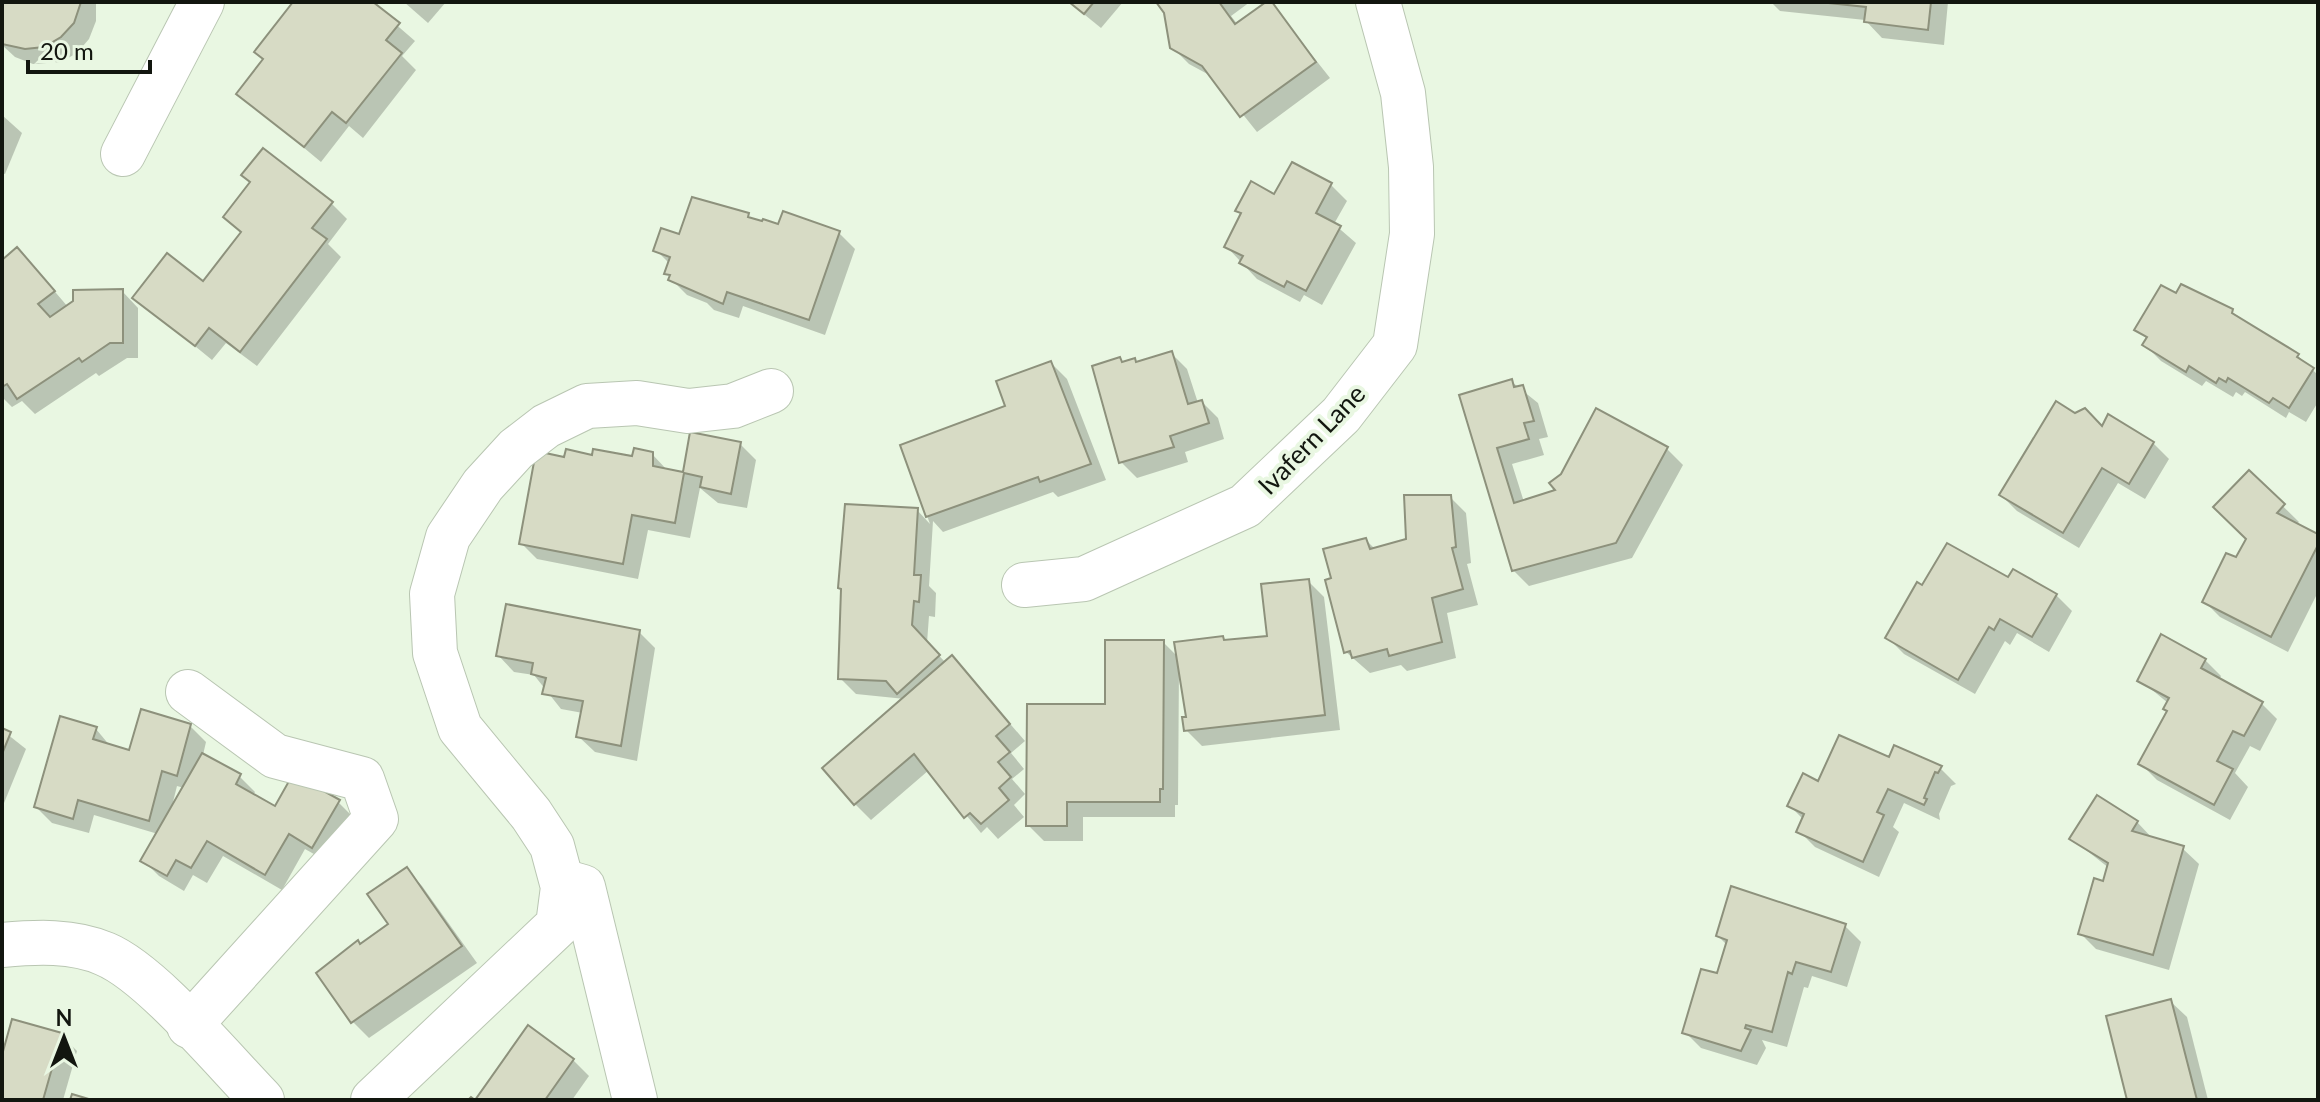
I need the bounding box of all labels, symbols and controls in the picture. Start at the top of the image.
scale bar [28,24,150,74]
text: 20 m [40,36,94,65]
street label: Ivafern Lane [1251,377,1371,501]
north arrow [24,998,104,1078]
text: N [56,1004,72,1031]

